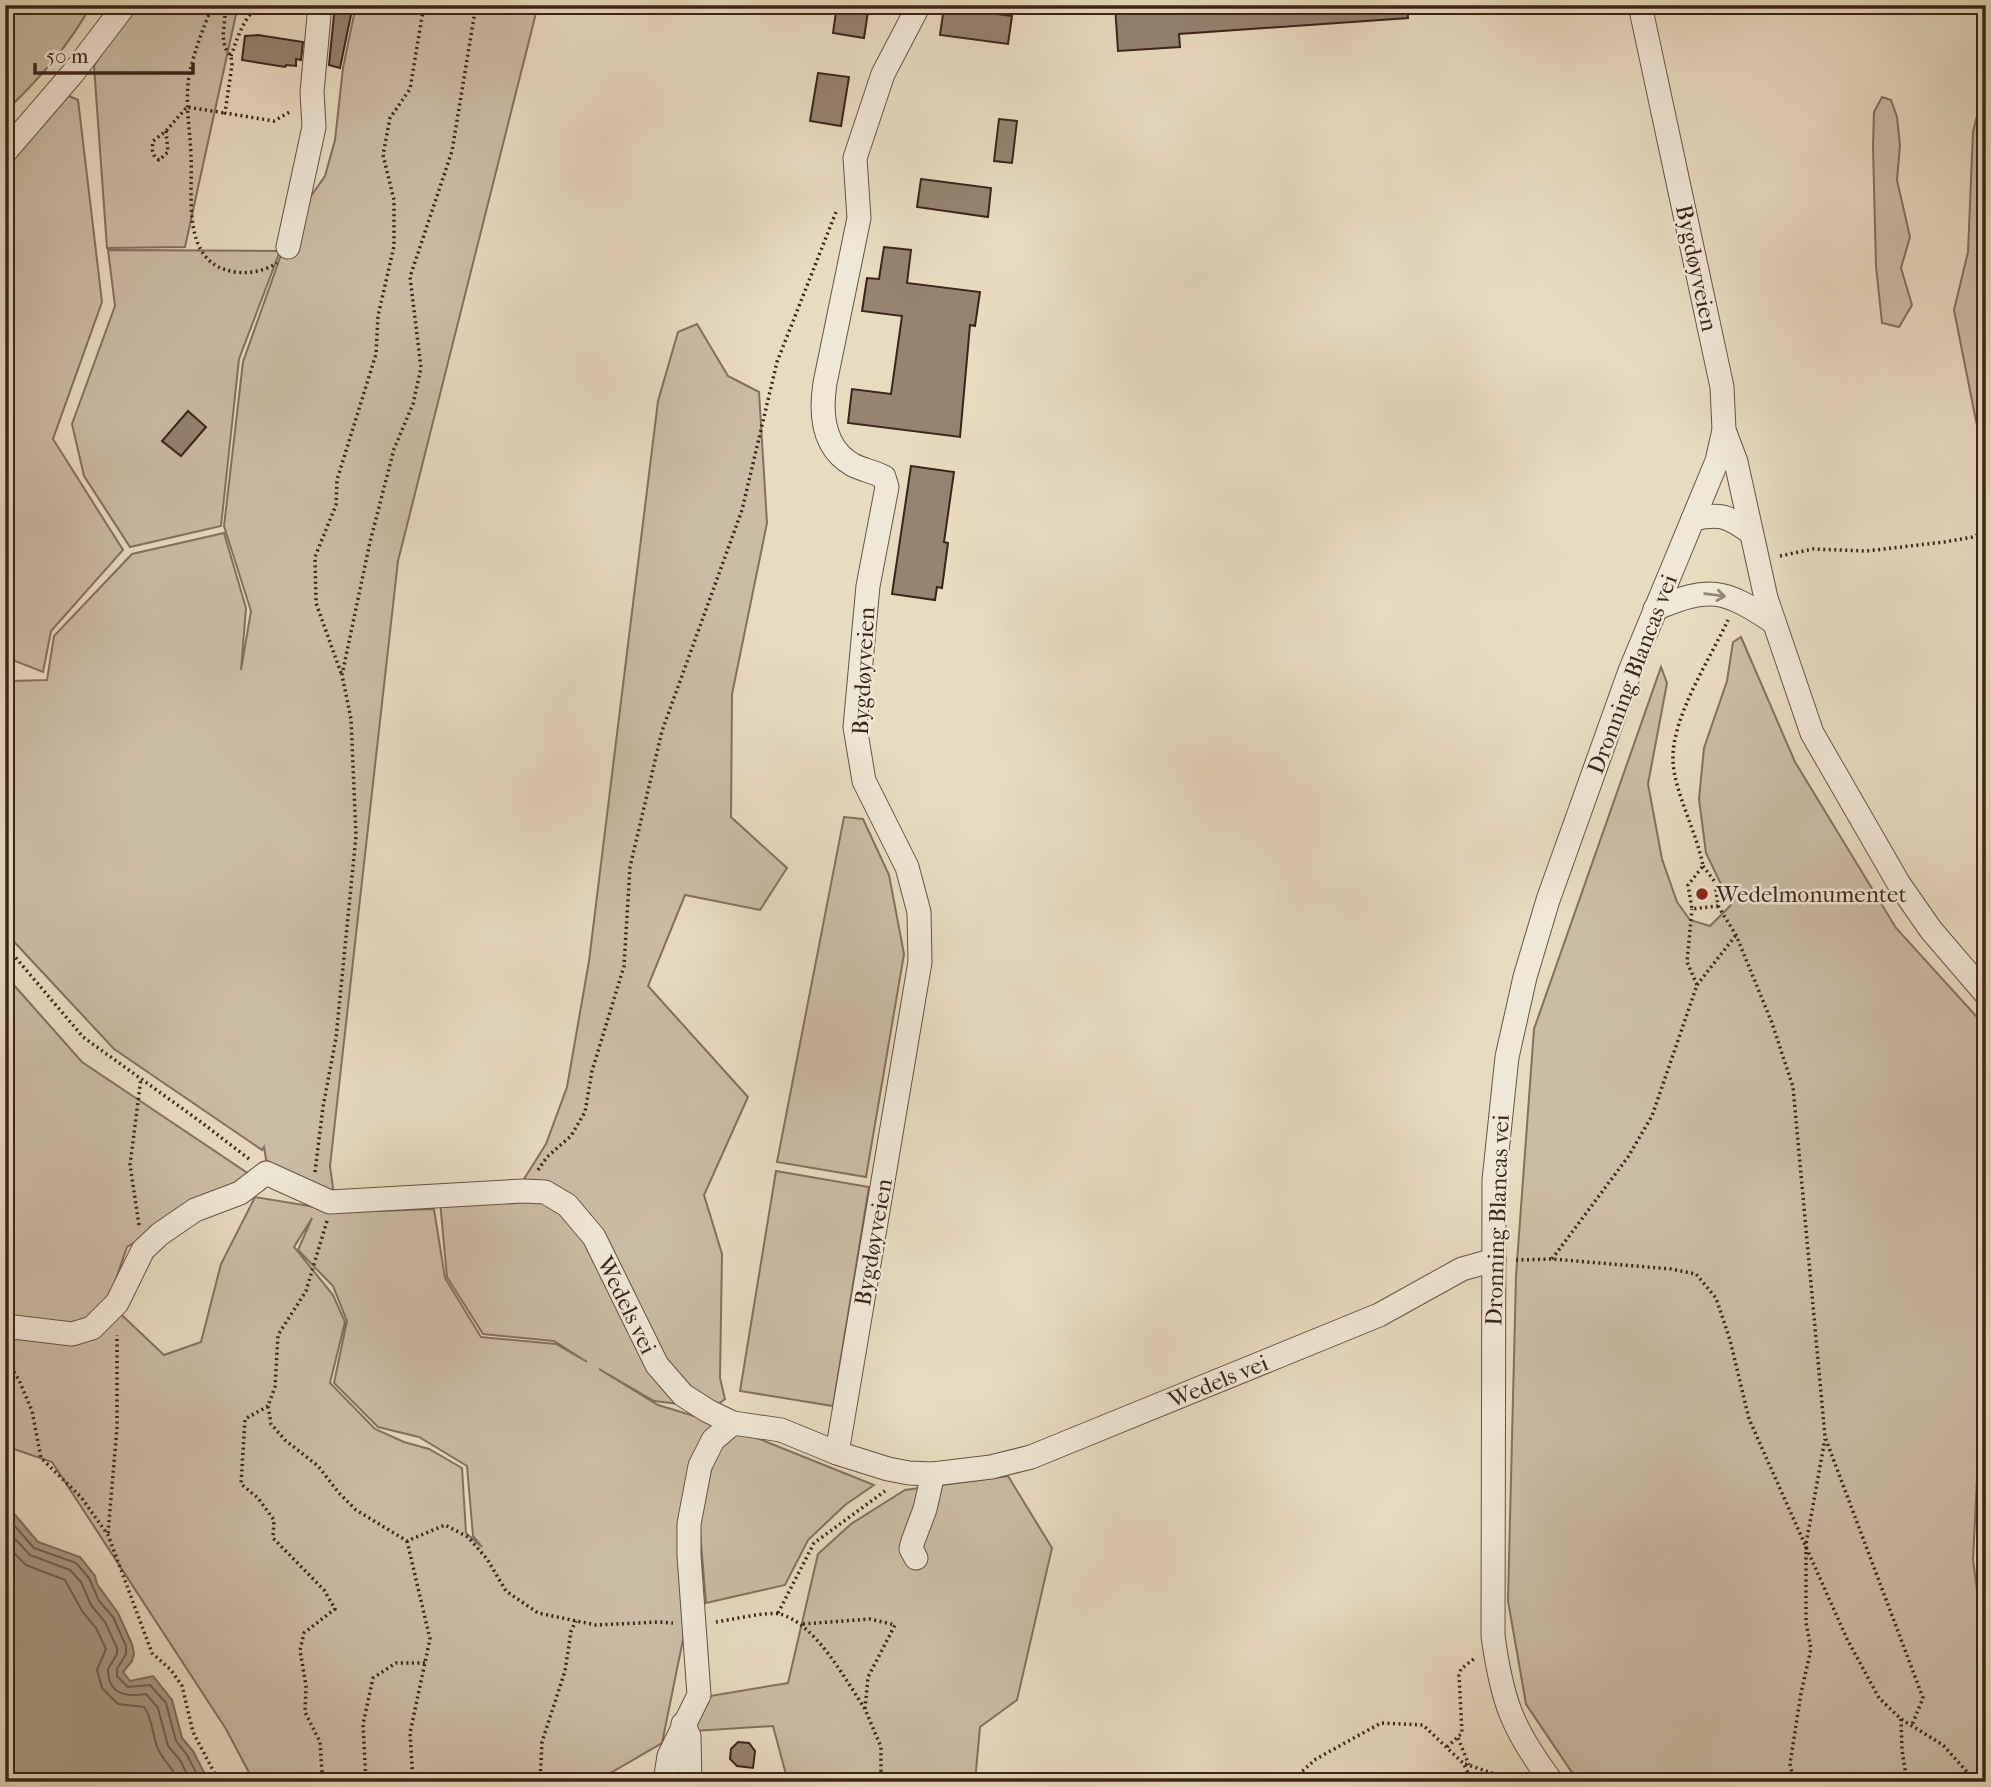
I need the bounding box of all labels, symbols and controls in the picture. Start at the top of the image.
scale bar [35,32,192,76]
text: 50 m [46,44,89,68]
street label: Bygdøyveien [1670,202,1723,334]
street label: Dronning Blancas vei [1582,570,1683,778]
one-way arrow [1703,589,1726,602]
street label: Bygdøyveien [847,606,880,736]
place label: Wedelmonumentet [1715,881,1907,908]
marker: Wedelmonumentet [1694,886,1710,902]
street label: Dronning Blancas vei [1480,1114,1515,1326]
street label: Bygdøyveien [849,1176,898,1308]
street label: Wedels vei [591,1251,662,1359]
street label: Wedels vei [1163,1349,1272,1414]

